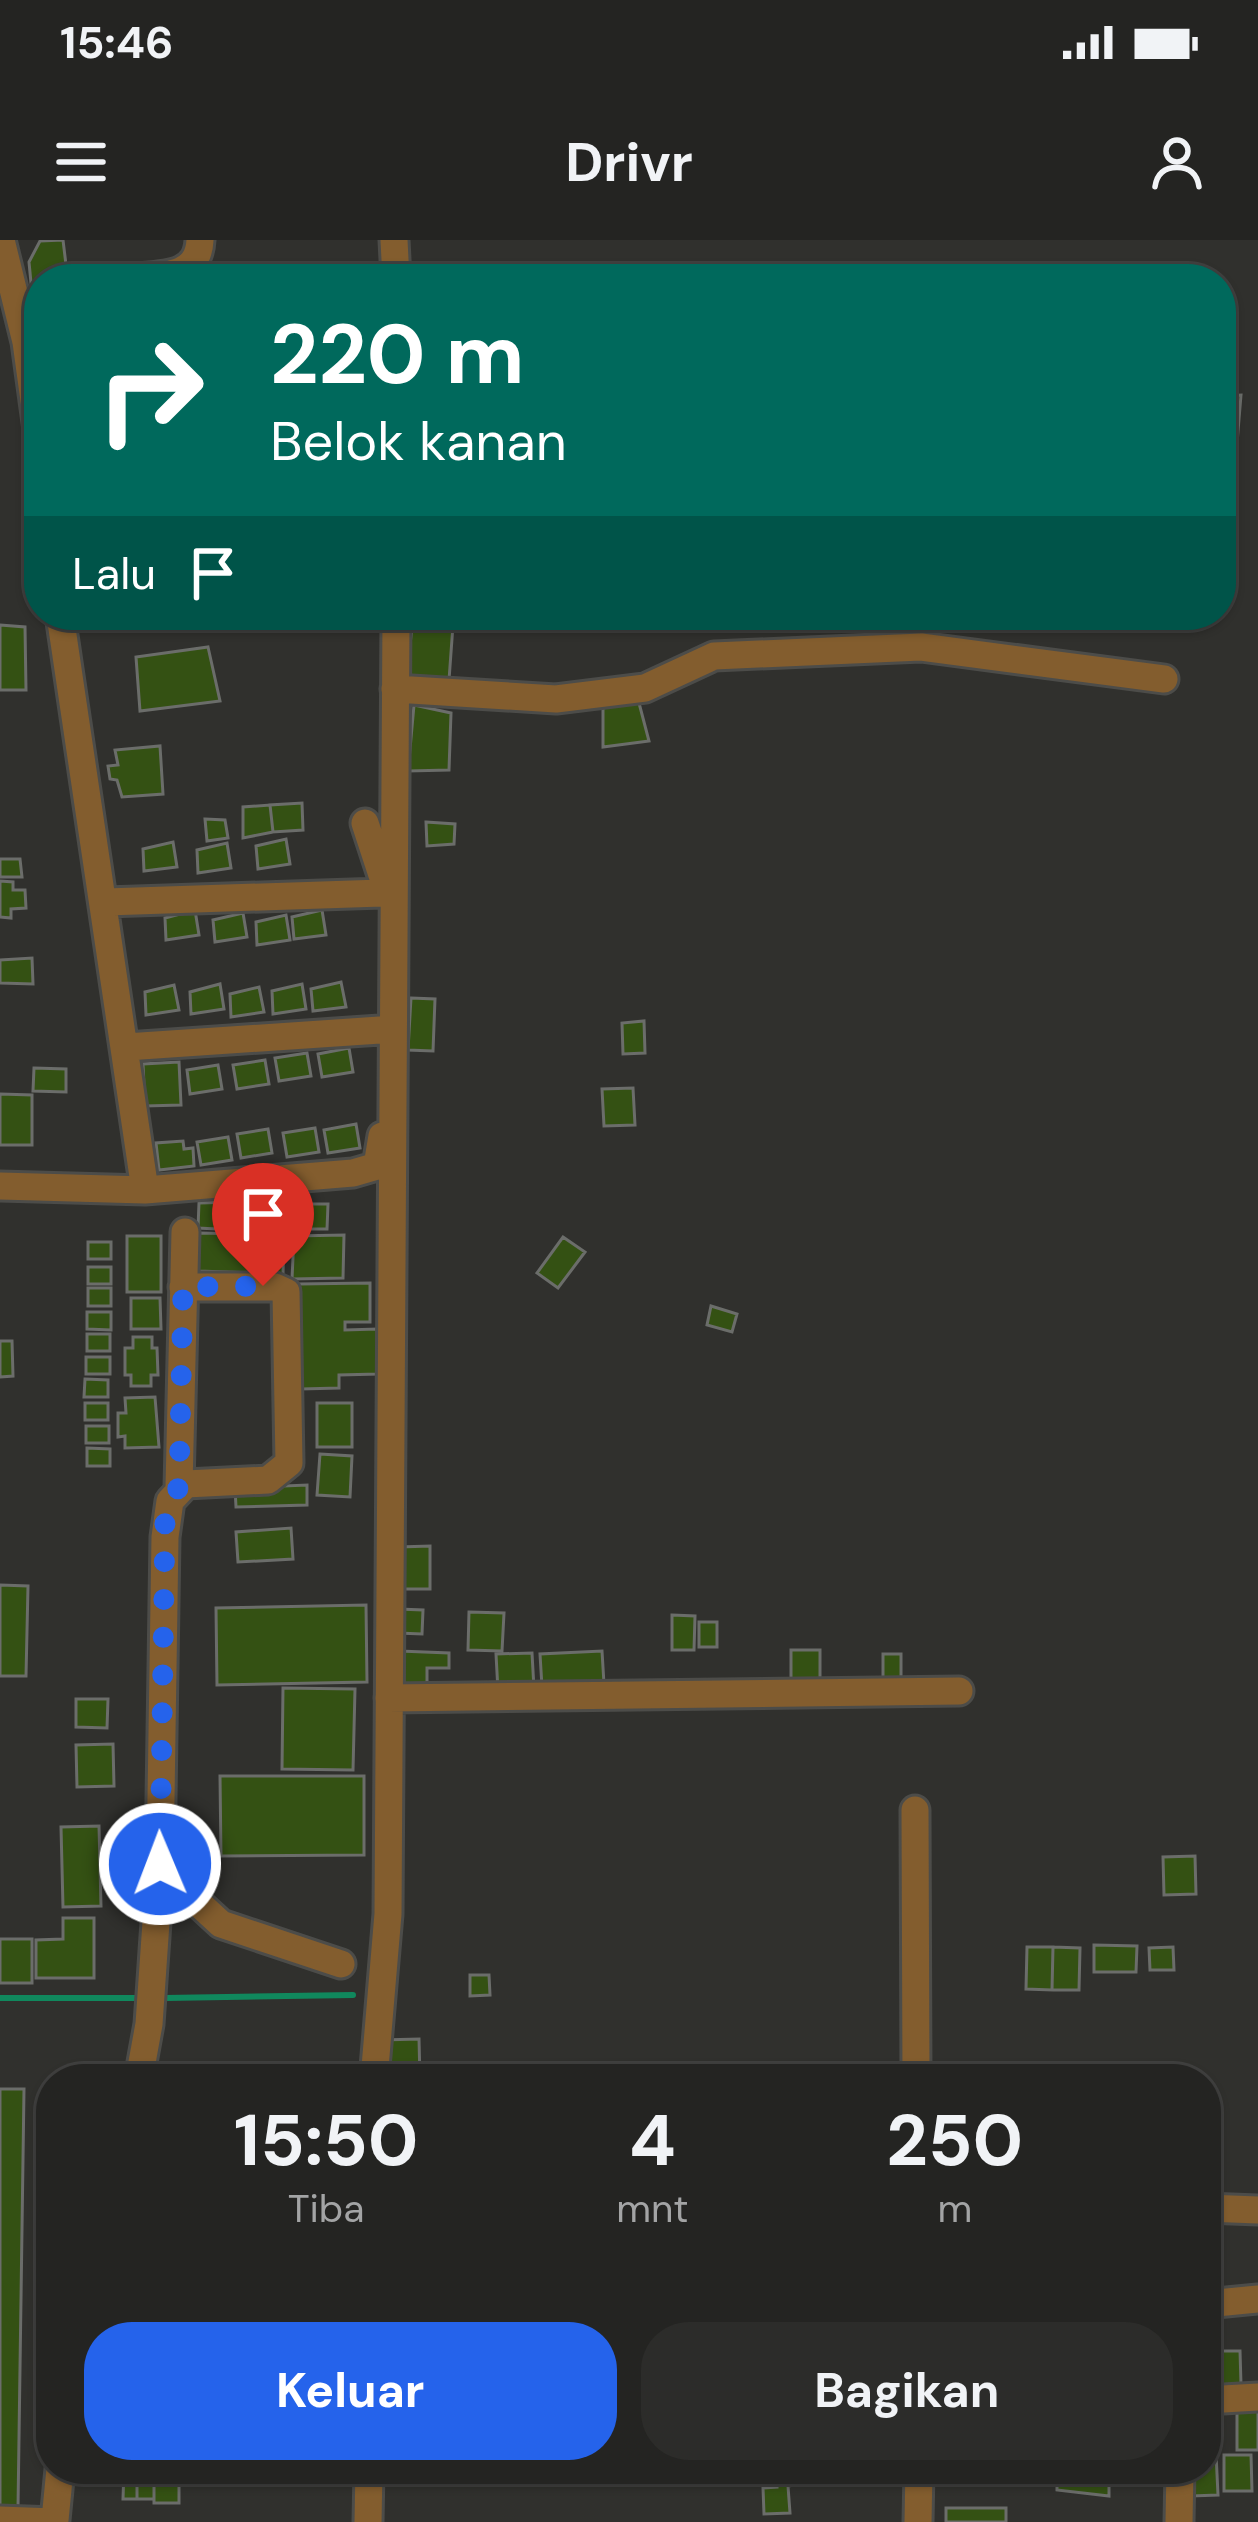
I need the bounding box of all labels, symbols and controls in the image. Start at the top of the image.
text: 15:46 [60,13,174,72]
text: Drivr [565,127,693,198]
icon: menu [48,129,114,195]
icon: person [1144,129,1210,195]
text: 220 m [270,300,525,409]
icon: right [72,312,228,468]
text: Belok kanan [270,406,567,477]
icon: arrive [180,540,246,606]
text: Lalu [72,544,156,603]
pin [212,1163,314,1286]
icon: arrive [230,1181,296,1247]
position arrow [97,1801,223,1927]
text: 15:50 [234,2094,418,2187]
text: 4 [629,2094,676,2187]
text: 250 [886,2094,1023,2187]
text: Tiba [288,2183,365,2234]
text: mnt [616,2183,689,2234]
text: m [937,2183,972,2234]
button: Keluar [84,2322,617,2460]
button: Bagikan [641,2322,1173,2460]

